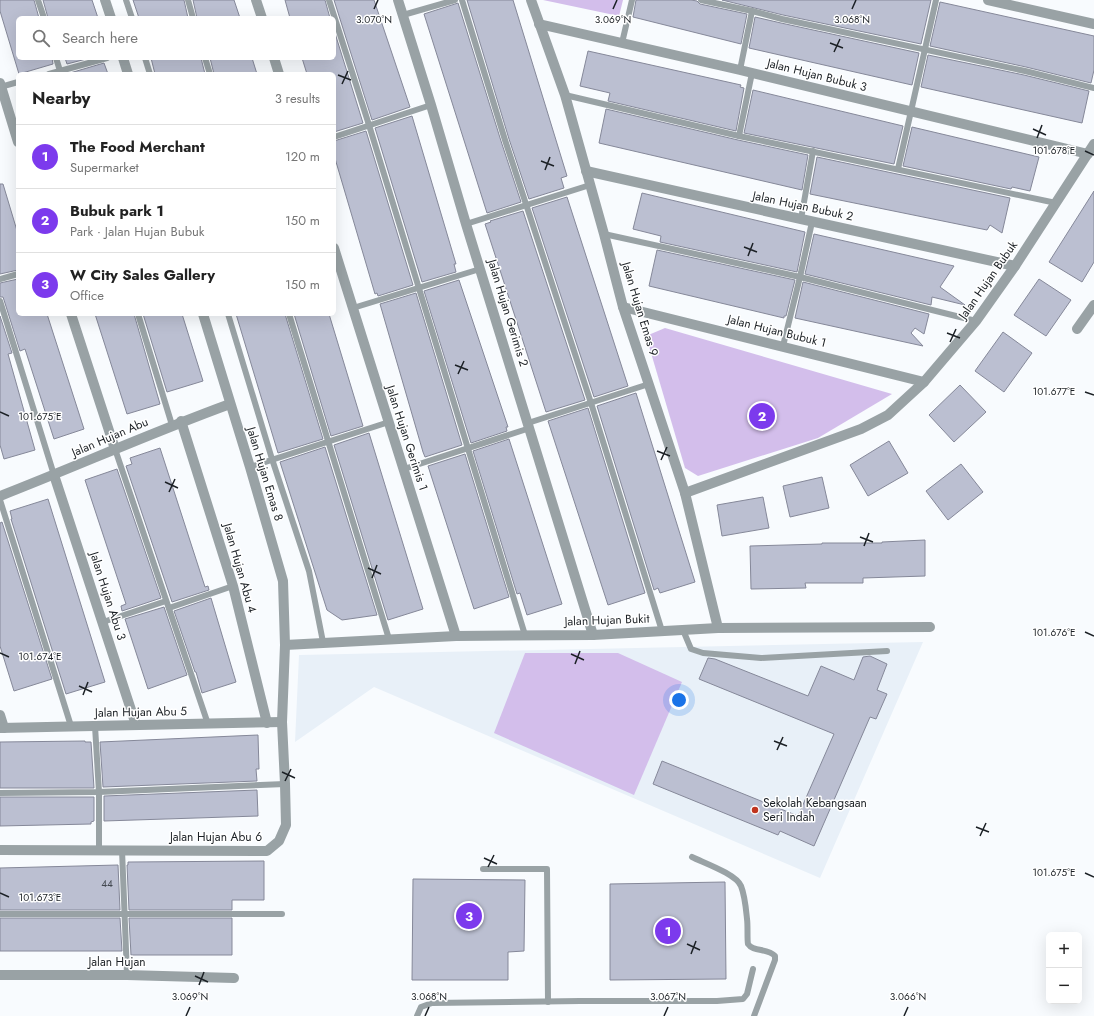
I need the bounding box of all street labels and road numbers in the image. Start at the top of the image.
street label: Jalan Hujan Bubuk 3 [763,53,869,96]
street label: Jalan Hujan Bubuk 2 [749,186,855,225]
street label: Jalan Hujan Bubuk [953,237,1022,325]
street label: Jalan Hujan Gerimis 2 [483,255,533,369]
street label: Jalan Hujan Emas 9 [617,258,663,358]
street label: Jalan Hujan Bubuk 1 [724,310,828,352]
street label: Jalan Hujan Gerimis 1 [381,381,433,493]
street label: Jalan Hujan Abu [67,413,151,462]
street label: Jalan Hujan Emas 8 [242,423,288,523]
street label: Jalan Hujan Abu 4 [218,519,261,615]
street label: Jalan Hujan Abu 3 [85,548,131,643]
street label: Jalan Hujan Bukit [562,610,650,631]
street label: Jalan Hujan Abu 5 [93,702,187,722]
street label: Jalan Hujan Abu 6 [168,828,262,846]
street label: Jalan Hujan [86,953,146,971]

